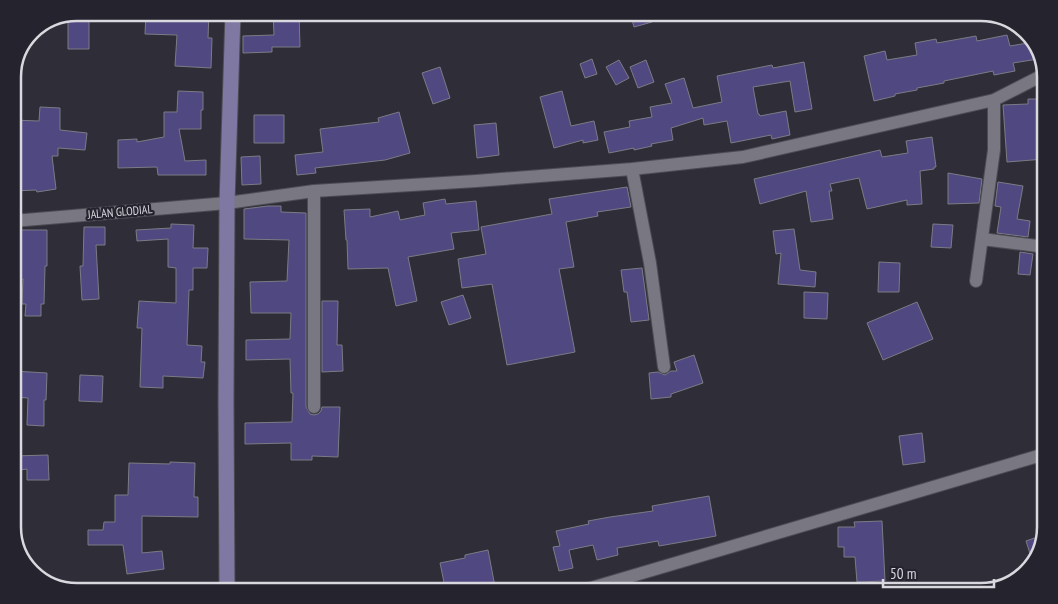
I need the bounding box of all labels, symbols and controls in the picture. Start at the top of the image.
street label: JALAN GLODIAL [86,201,153,222]
scale bar [883,556,994,588]
text: 50 m [890,564,916,583]

